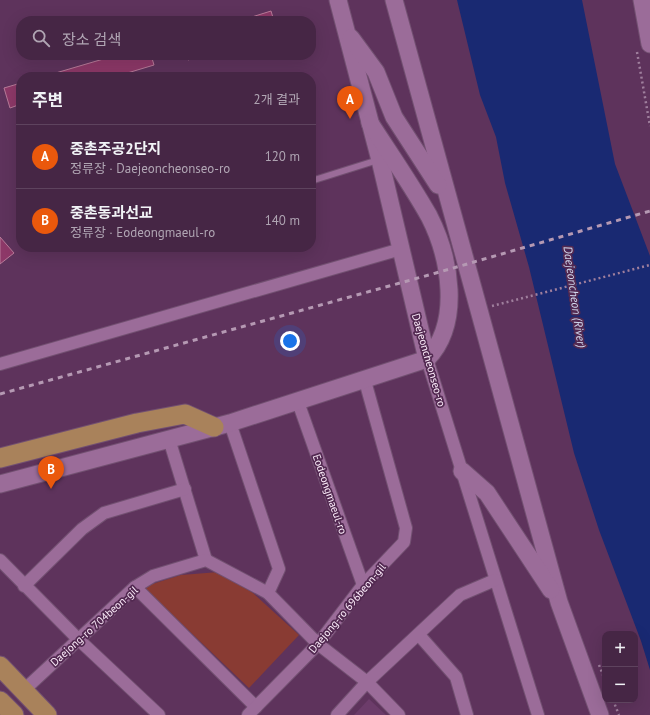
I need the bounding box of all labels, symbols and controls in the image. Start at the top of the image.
search box [16,16,316,60]
icon: search [30,27,52,49]
text: 장소 검색 [62,30,121,49]
pin: A [337,86,363,119]
text: 주변 [32,89,63,111]
text: 2개 결과 [254,91,300,108]
text: 중촌주공2단지 [70,139,161,158]
text: A [41,148,49,165]
text: 120 m [265,148,300,165]
text: 정류장 · Daejeoncheonseo-ro [70,160,230,177]
text: 중촌동과선교 [70,203,153,222]
text: B [41,212,49,229]
text: 140 m [265,212,300,229]
text: 정류장 · Eodeongmaeul-ro [70,224,215,241]
water label: Daejeoncheon (River) [560,245,590,349]
street label: Daejeoncheonseo-ro [409,312,449,408]
your location [280,331,300,351]
street label: Eodeongmaeul-ro [310,452,350,536]
pin: B [38,456,64,489]
street label: Daejong-ro 696beon-gil [305,560,389,656]
street label: Daejong-ro 704beon-gil [47,583,141,669]
map controls [602,631,638,703]
button: + [602,631,638,667]
button: − [602,667,638,703]

